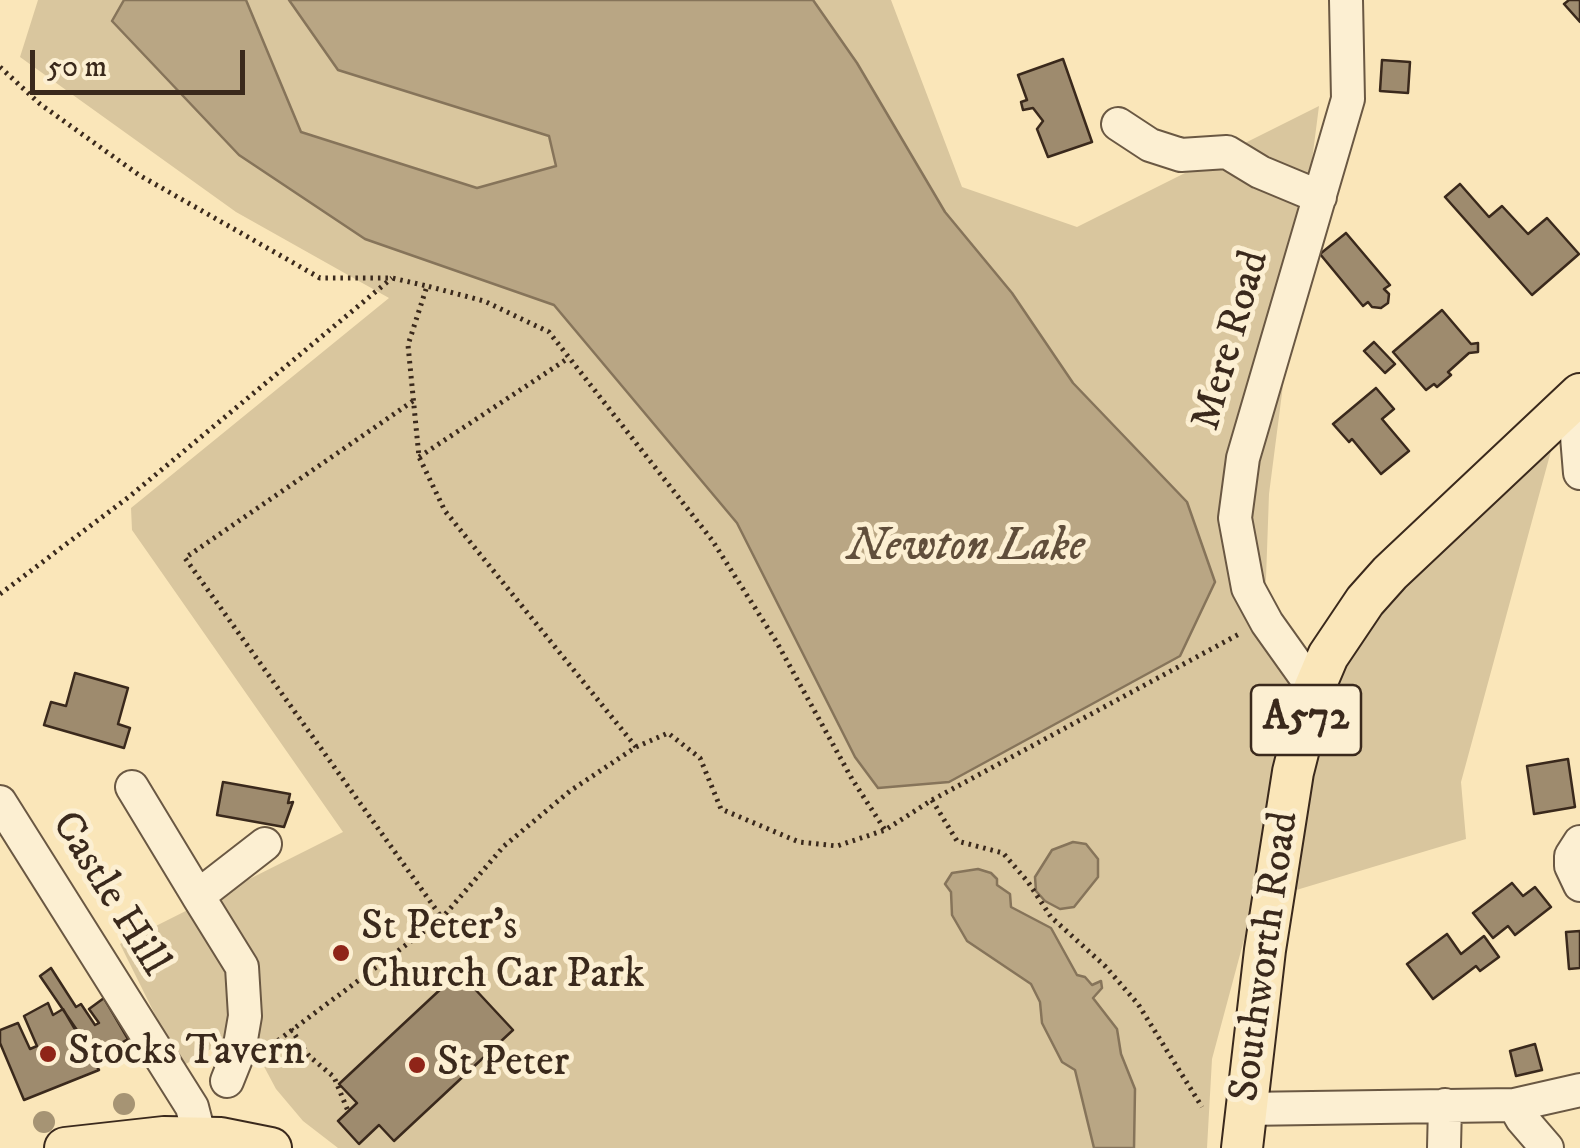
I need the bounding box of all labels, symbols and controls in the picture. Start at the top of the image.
scale bar [35,30,250,92]
text: 50 m [47,49,107,86]
street label: Mere Road [1183,246,1283,436]
water label: Newton Lake [847,523,1085,577]
road number: A572 [1251,685,1361,755]
street label: Castle Hill [38,804,178,986]
street label: Southworth Road [1222,809,1312,1105]
place label: St Peter's Church Car Park [361,904,644,1002]
marker: St Peter's Church Car Park [330,942,352,964]
place label: Stocks Tavern [68,1029,305,1079]
place label: St Peter [437,1040,569,1090]
marker: Stocks Tavern [37,1043,59,1065]
marker: St Peter [406,1054,428,1076]

